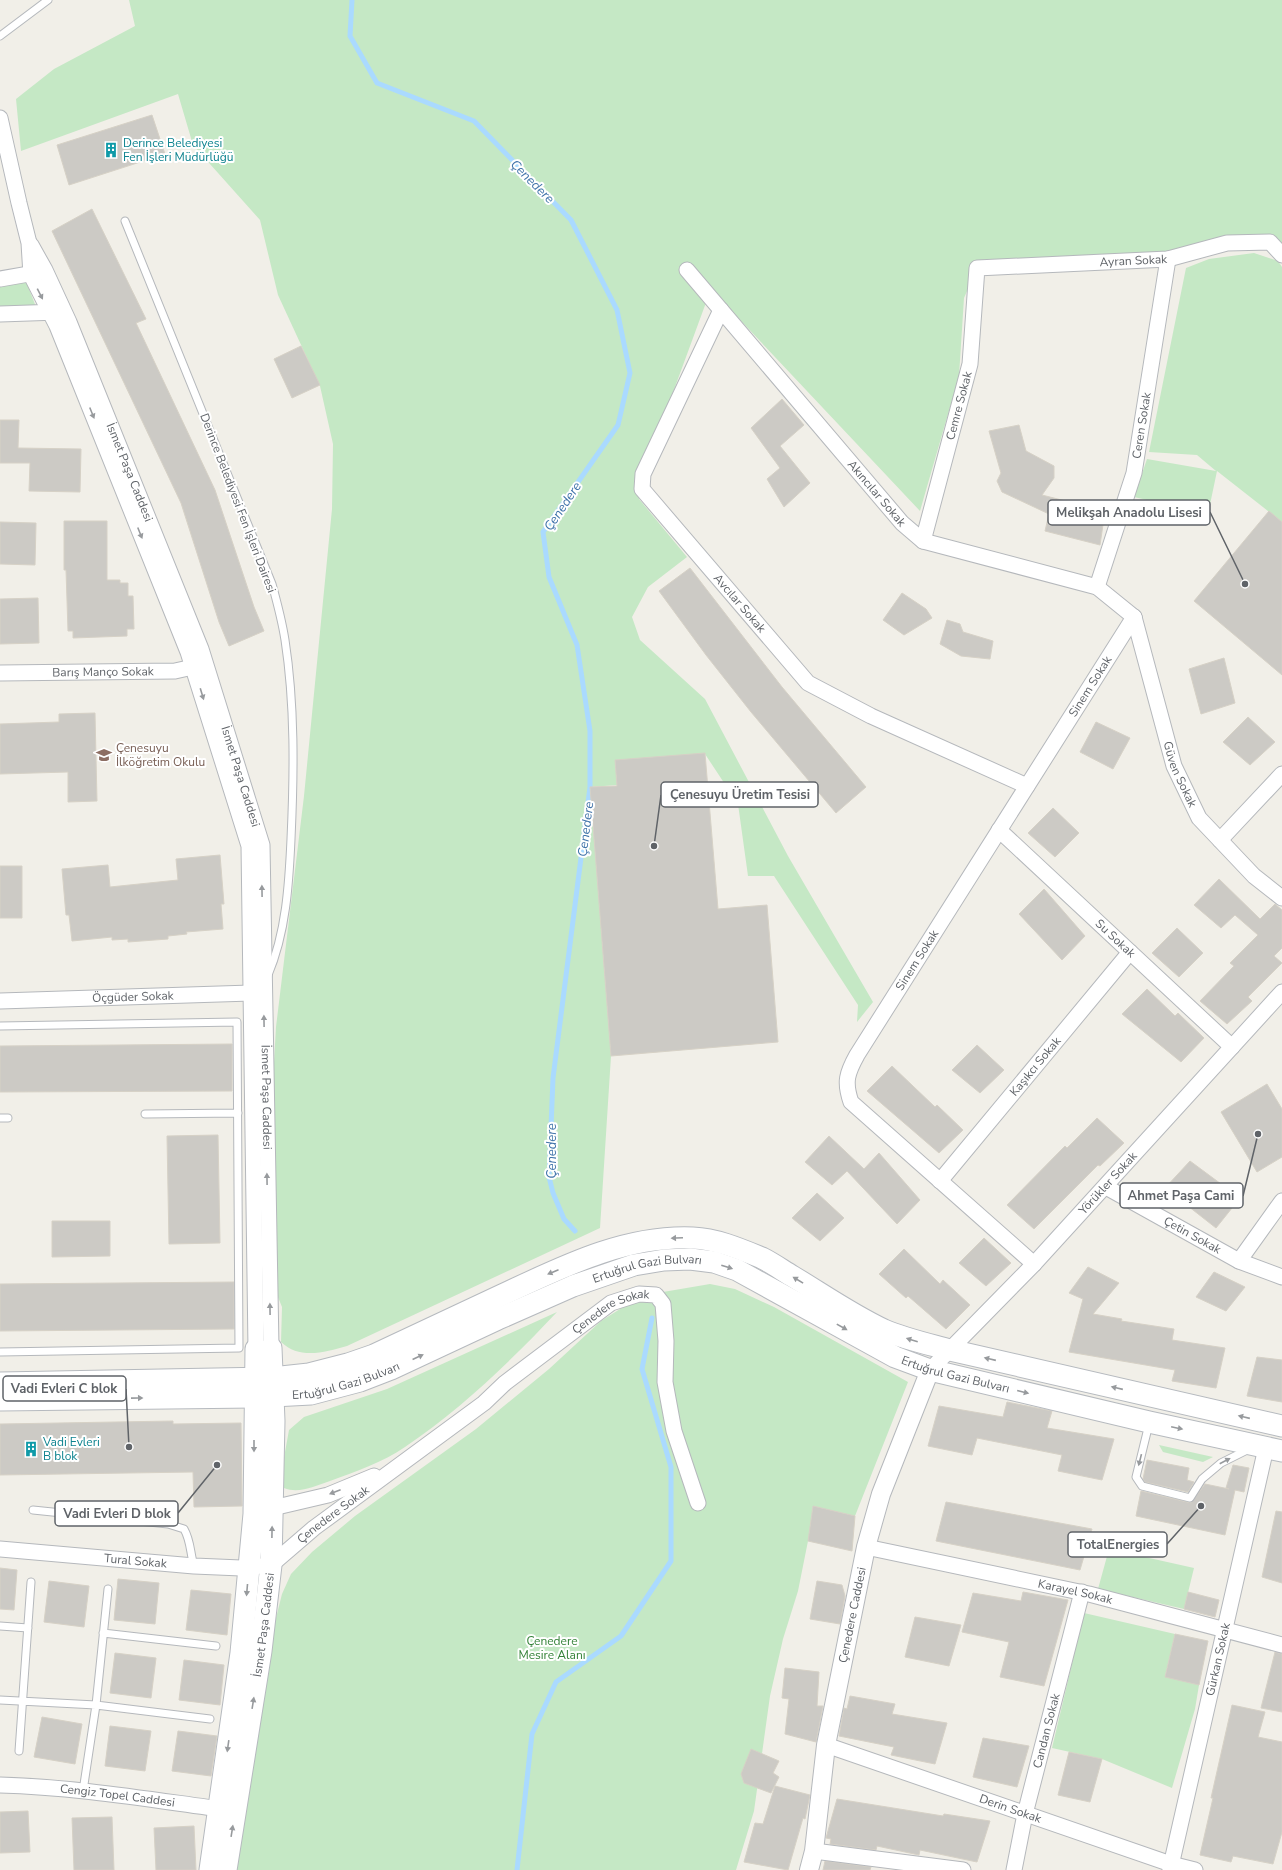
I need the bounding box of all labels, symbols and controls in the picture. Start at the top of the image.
place label: Derince Belediyesi Fen İşleri Müdürlüğü [123,135,234,165]
building icon: Derince Belediyesi Fen İşleri Müdürlüğü [102,141,120,159]
water label: Çenedere [506,156,558,208]
street label: Ayran Sokak [1099,251,1169,270]
one-way arrow [37,288,43,299]
street label: Cemre Sokak [942,369,976,442]
street label: Ceren Sokak [1128,390,1155,460]
one-way arrow [89,407,95,419]
street label: Derince Belediyesi Fen İşleri Dairesi [196,411,280,595]
street label: İsmet Paşa Caddesi [103,421,157,524]
street label: Akıncılar Sokak [844,457,910,531]
water label: Çenedere [540,478,586,535]
callout: Melikşah Anadolu Lisesi [1048,500,1210,525]
text: Melikşah Anadolu Lisesi [1056,504,1202,522]
one-way arrow [138,528,144,540]
street label: Avcılar Sokak [710,570,770,637]
street label: Sinem Sokak [1065,652,1116,720]
street label: Barış Manço Sokak [52,663,155,680]
one-way arrow [199,688,205,700]
street label: İsmet Paşa Caddesi [217,724,264,829]
street label: Güven Sokak [1160,739,1201,811]
place label: Çenesuyu İlköğretim Okulu [116,740,205,770]
school or university icon: Çenesuyu İlköğretim Okulu [95,746,113,764]
callout: Çenesuyu Üretim Tesisi [661,782,818,807]
text: Çenesuyu Üretim Tesisi [670,786,810,804]
water label: Çenedere [574,800,598,858]
one-way arrow [259,884,265,897]
street label: Su Sokak [1092,916,1140,962]
street label: Sinem Sokak [892,926,943,994]
street label: Öçgüder Sokak [92,987,175,1006]
one-way arrow [261,1014,267,1027]
street label: Kaşıkcı Sokak [1006,1033,1065,1099]
street label: İsmet Paşa Caddesi [258,1044,275,1150]
water label: Çenedere [543,1123,561,1179]
street label: Yörükler Sokak [1074,1148,1141,1219]
one-way arrow [264,1172,270,1185]
callout: Ahmet Paşa Cami [1120,1183,1243,1208]
text: Ahmet Paşa Cami [1128,1187,1234,1205]
street label: Çetin Sokak [1161,1213,1225,1258]
one-way arrow [671,1235,683,1242]
street label: Ertuğrul Gazi Bulvarı [590,1251,703,1287]
one-way arrow [722,1264,734,1270]
one-way arrow [546,1270,558,1276]
one-way arrow [792,1276,804,1283]
street label: Çenedere Sokak [569,1286,651,1338]
one-way arrow [267,1302,273,1315]
one-way arrow [837,1324,848,1330]
one-way arrow [906,1337,918,1343]
street label: Ertuğrul Gazi Bulvarı [899,1352,1011,1397]
one-way arrow [412,1354,423,1360]
one-way arrow [984,1356,997,1362]
street label: Ertuğrul Gazi Bulvarı [292,1358,402,1403]
callout: Vadi Evleri C blok [3,1376,126,1401]
text: Vadi Evleri C blok [10,1380,118,1398]
one-way arrow [1111,1385,1123,1391]
one-way arrow [1017,1389,1029,1395]
one-way arrow [131,1395,144,1401]
one-way arrow [1238,1414,1250,1420]
one-way arrow [1170,1426,1183,1432]
place label: Vadi Evleri B blok [42,1434,100,1464]
building icon: Vadi Evleri B blok [22,1440,40,1458]
one-way arrow [251,1440,257,1453]
one-way arrow [1137,1454,1143,1466]
one-way arrow [1220,1458,1231,1464]
street label: Çenedere Sokak [294,1481,373,1547]
one-way arrow [329,1489,341,1495]
callout: Vadi Evleri D blok [55,1501,178,1526]
text: Vadi Evleri D blok [62,1505,172,1523]
one-way arrow [269,1525,275,1538]
callout: TotalEnergies [1068,1532,1167,1557]
text: TotalEnergies [1077,1536,1159,1554]
street label: Tural Sokak [104,1550,168,1572]
street label: Çenedere Caddesi [835,1566,870,1664]
street label: İsmet Paşa Caddesi [249,1572,278,1678]
street label: Karayel Sokak [1037,1575,1115,1608]
one-way arrow [244,1584,250,1596]
street label: Gürkan Sokak [1202,1620,1234,1697]
park label: Çenedere Mesire Alanı [518,1633,586,1663]
street label: Candan Sokak [1029,1691,1064,1770]
one-way arrow [250,1697,256,1709]
one-way arrow [225,1740,231,1753]
street label: Cengiz Topel Caddesi [59,1781,176,1811]
street label: Derin Sokak [977,1790,1044,1827]
one-way arrow [229,1825,235,1838]

